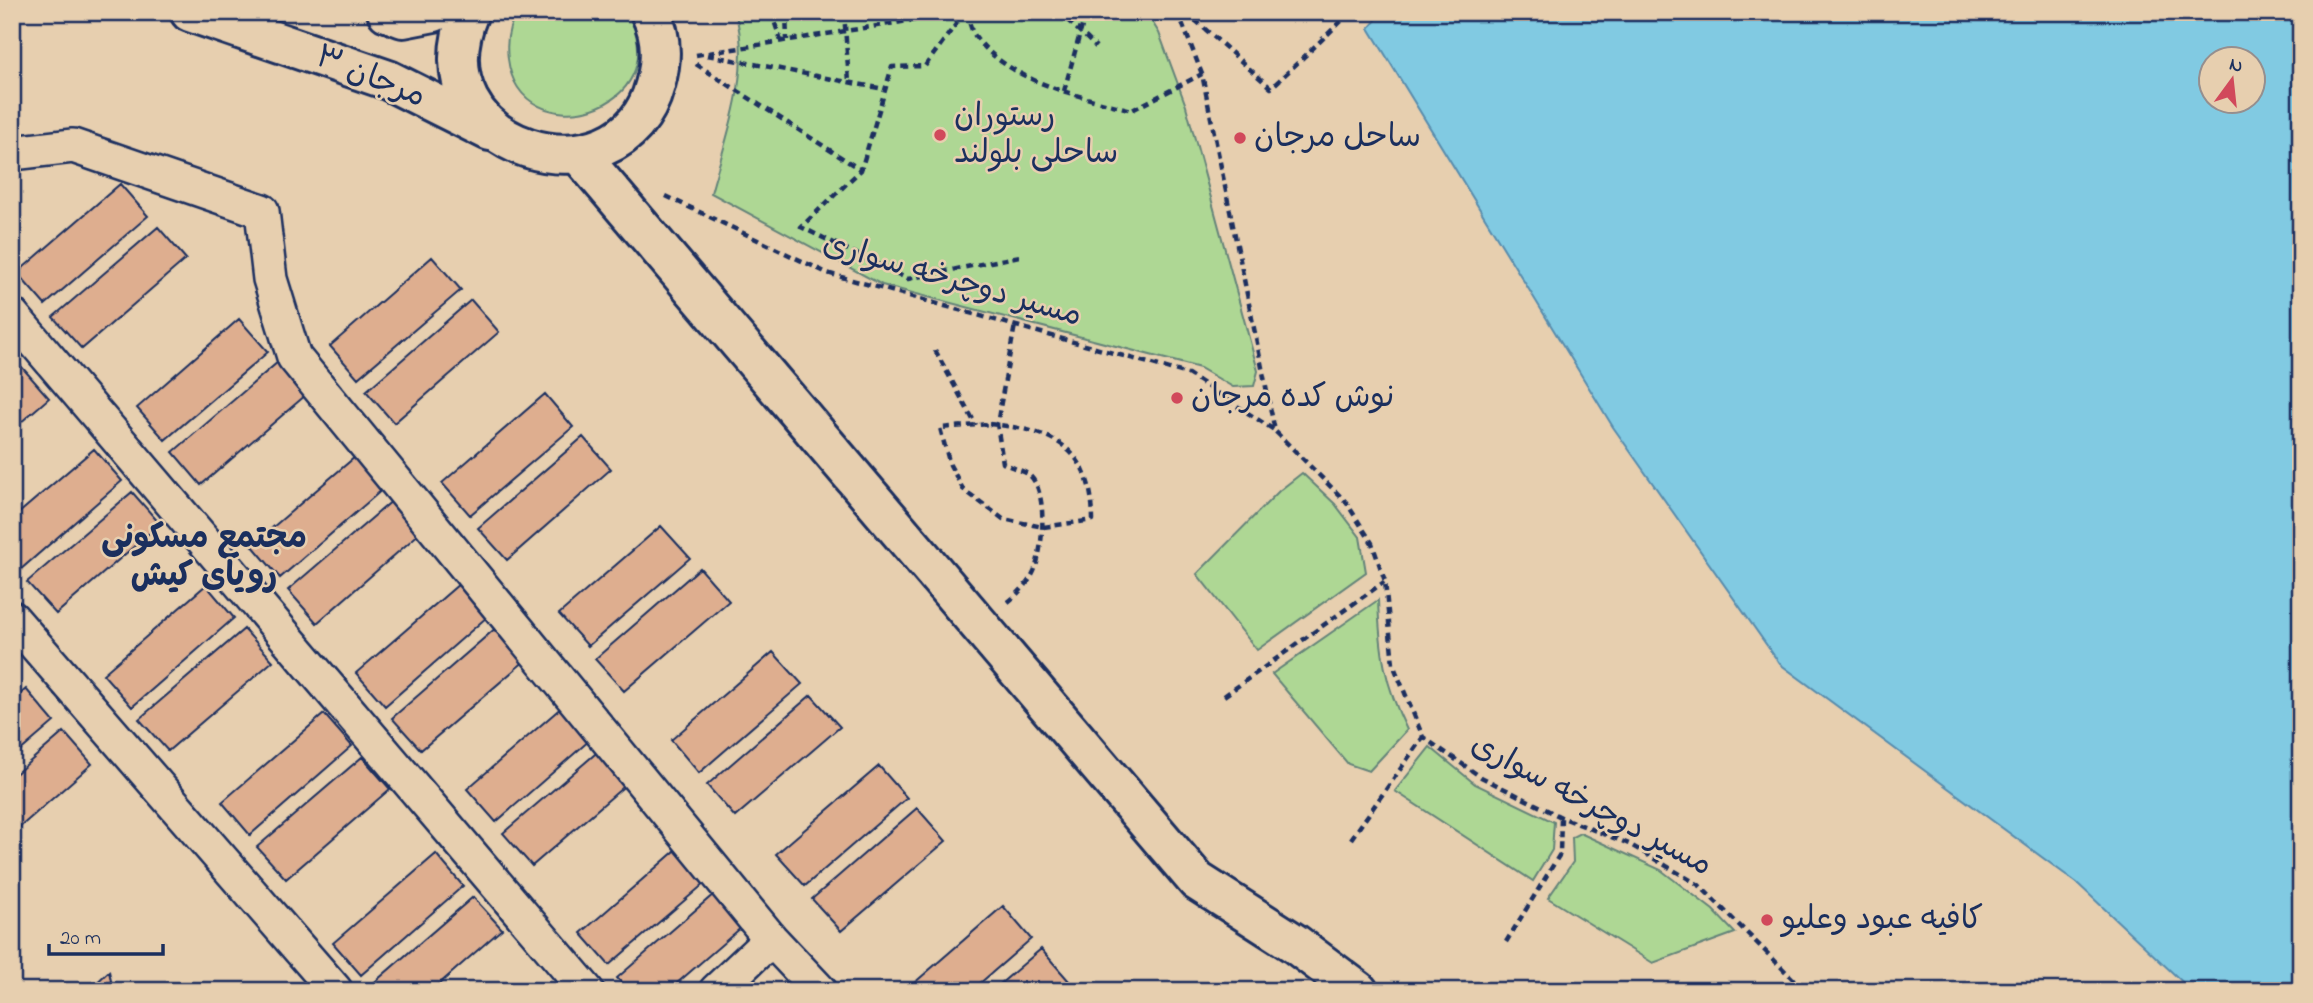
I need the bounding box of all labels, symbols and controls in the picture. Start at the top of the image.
street label: مرجان ۳ [308,35,432,121]
north arrow [2198,46,2268,116]
text: N [2226,51,2246,81]
place label: رستوران ساحلی بلولند [954,94,1118,178]
place label: ساحل مرجان [1254,115,1421,162]
marker: رستوران ساحلی بلولند [932,127,948,143]
marker: ساحل مرجان [1232,130,1248,146]
street label: مسیر دوچرخه سواری [817,222,1087,340]
place label: نوش کده مرجان [1191,375,1394,422]
marker: نوش کده مرجان [1169,390,1185,406]
district label: مجتمع مسکونی رویای کیش [101,515,307,601]
street label: مسیر دوچرخه سواری [1462,722,1720,890]
place label: کافیه عبود وعلیو [1779,897,1983,944]
scale bar [49,912,163,956]
marker: کافیه عبود وعلیو [1759,912,1775,928]
text: 20 m [60,924,101,954]

